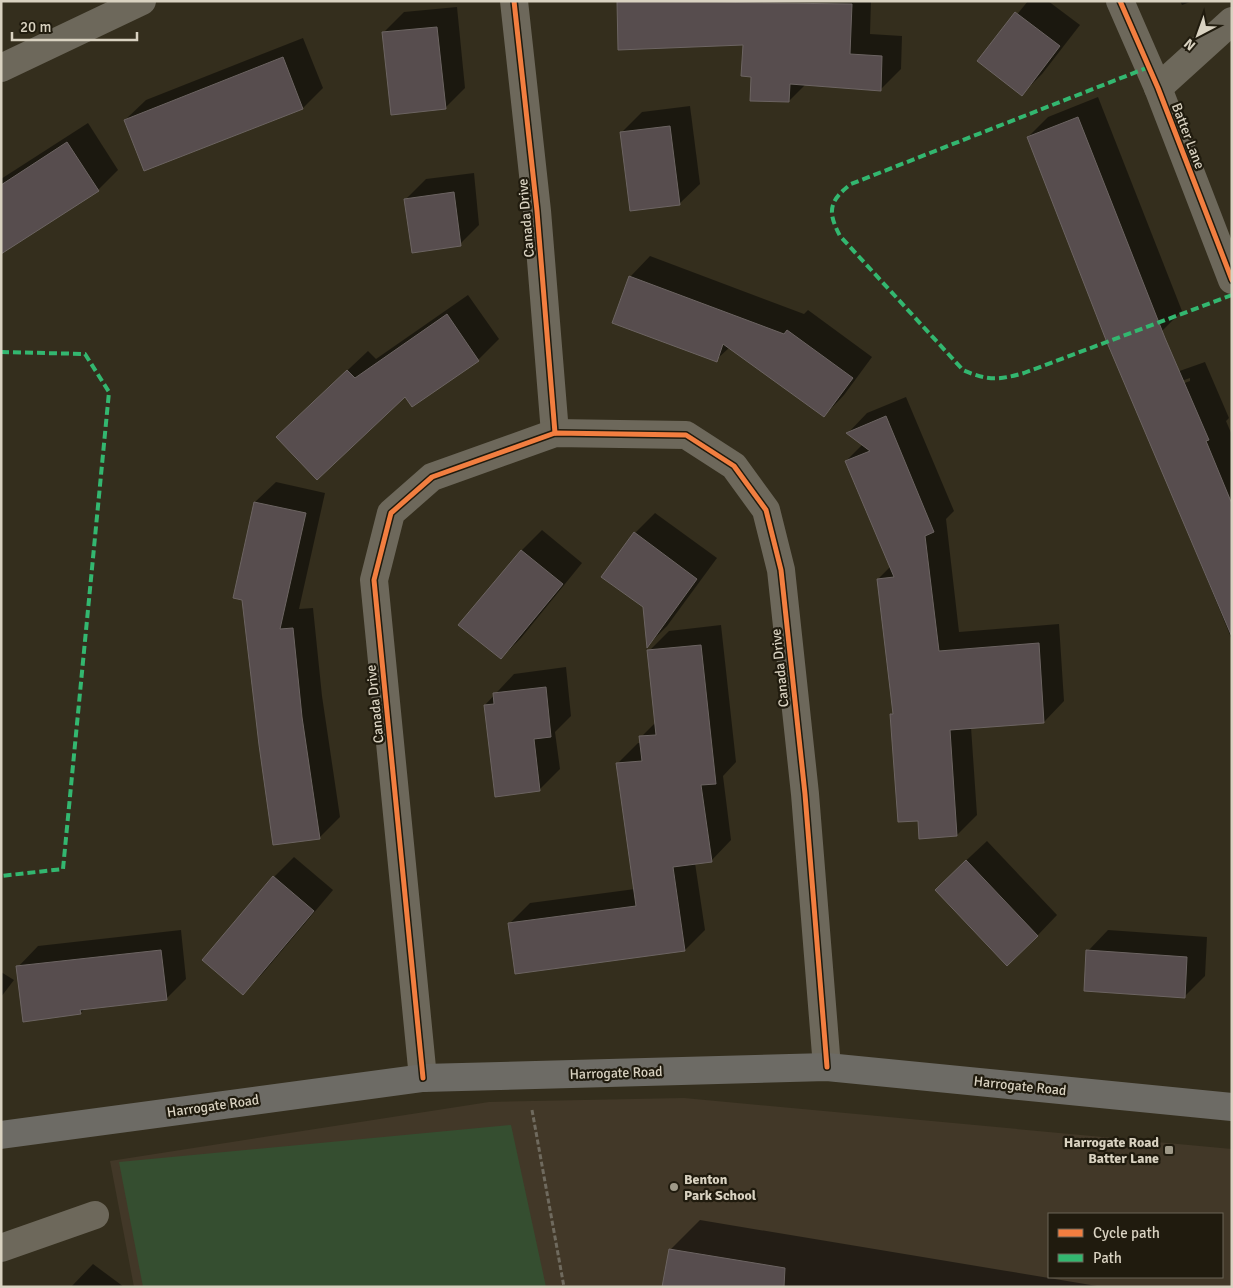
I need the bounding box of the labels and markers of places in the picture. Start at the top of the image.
place label: Harrogate Road Batter Lane [1064,1134,1159,1167]
marker: Harrogate Road Batter Lane [1163,1144,1175,1156]
place label: Benton Park School [684,1171,757,1204]
marker: Benton Park School [668,1181,680,1193]

